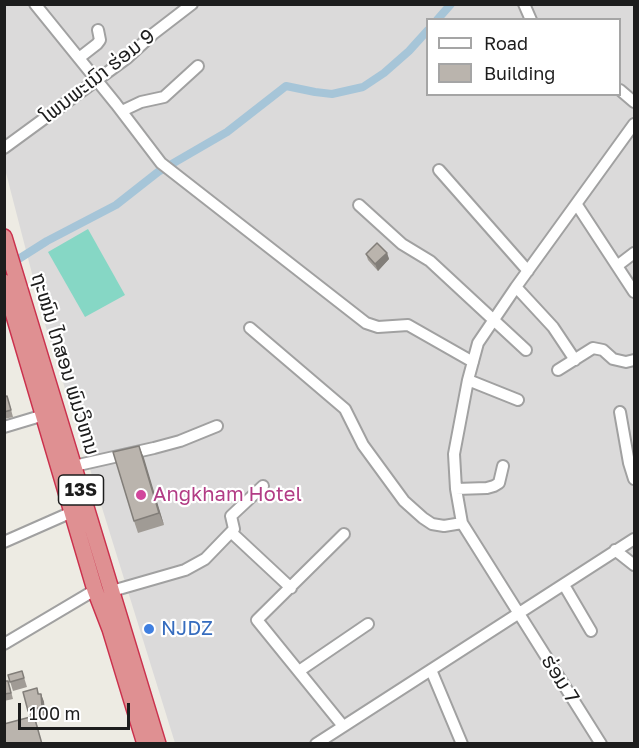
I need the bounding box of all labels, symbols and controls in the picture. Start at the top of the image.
legend [426,18,621,96]
street label: ໂພນພະເນົາ ຮ່ອມ 9 [36,24,160,128]
text: Road [484,32,528,54]
text: Building [484,62,555,84]
street label: ຖະໜົນ ໄກສອນ ພົມວິຫານ [26,270,104,458]
road number: 13S [58,475,104,505]
place label: Angkham Hotel [153,483,302,507]
marker: Angkham Hotel [134,488,148,502]
place label: NJDZ [161,617,213,641]
marker: NJDZ [142,622,156,636]
street label: ຮ່ອມ 7 [536,650,584,708]
scale bar [21,691,134,729]
text: 100 m [29,702,80,724]

